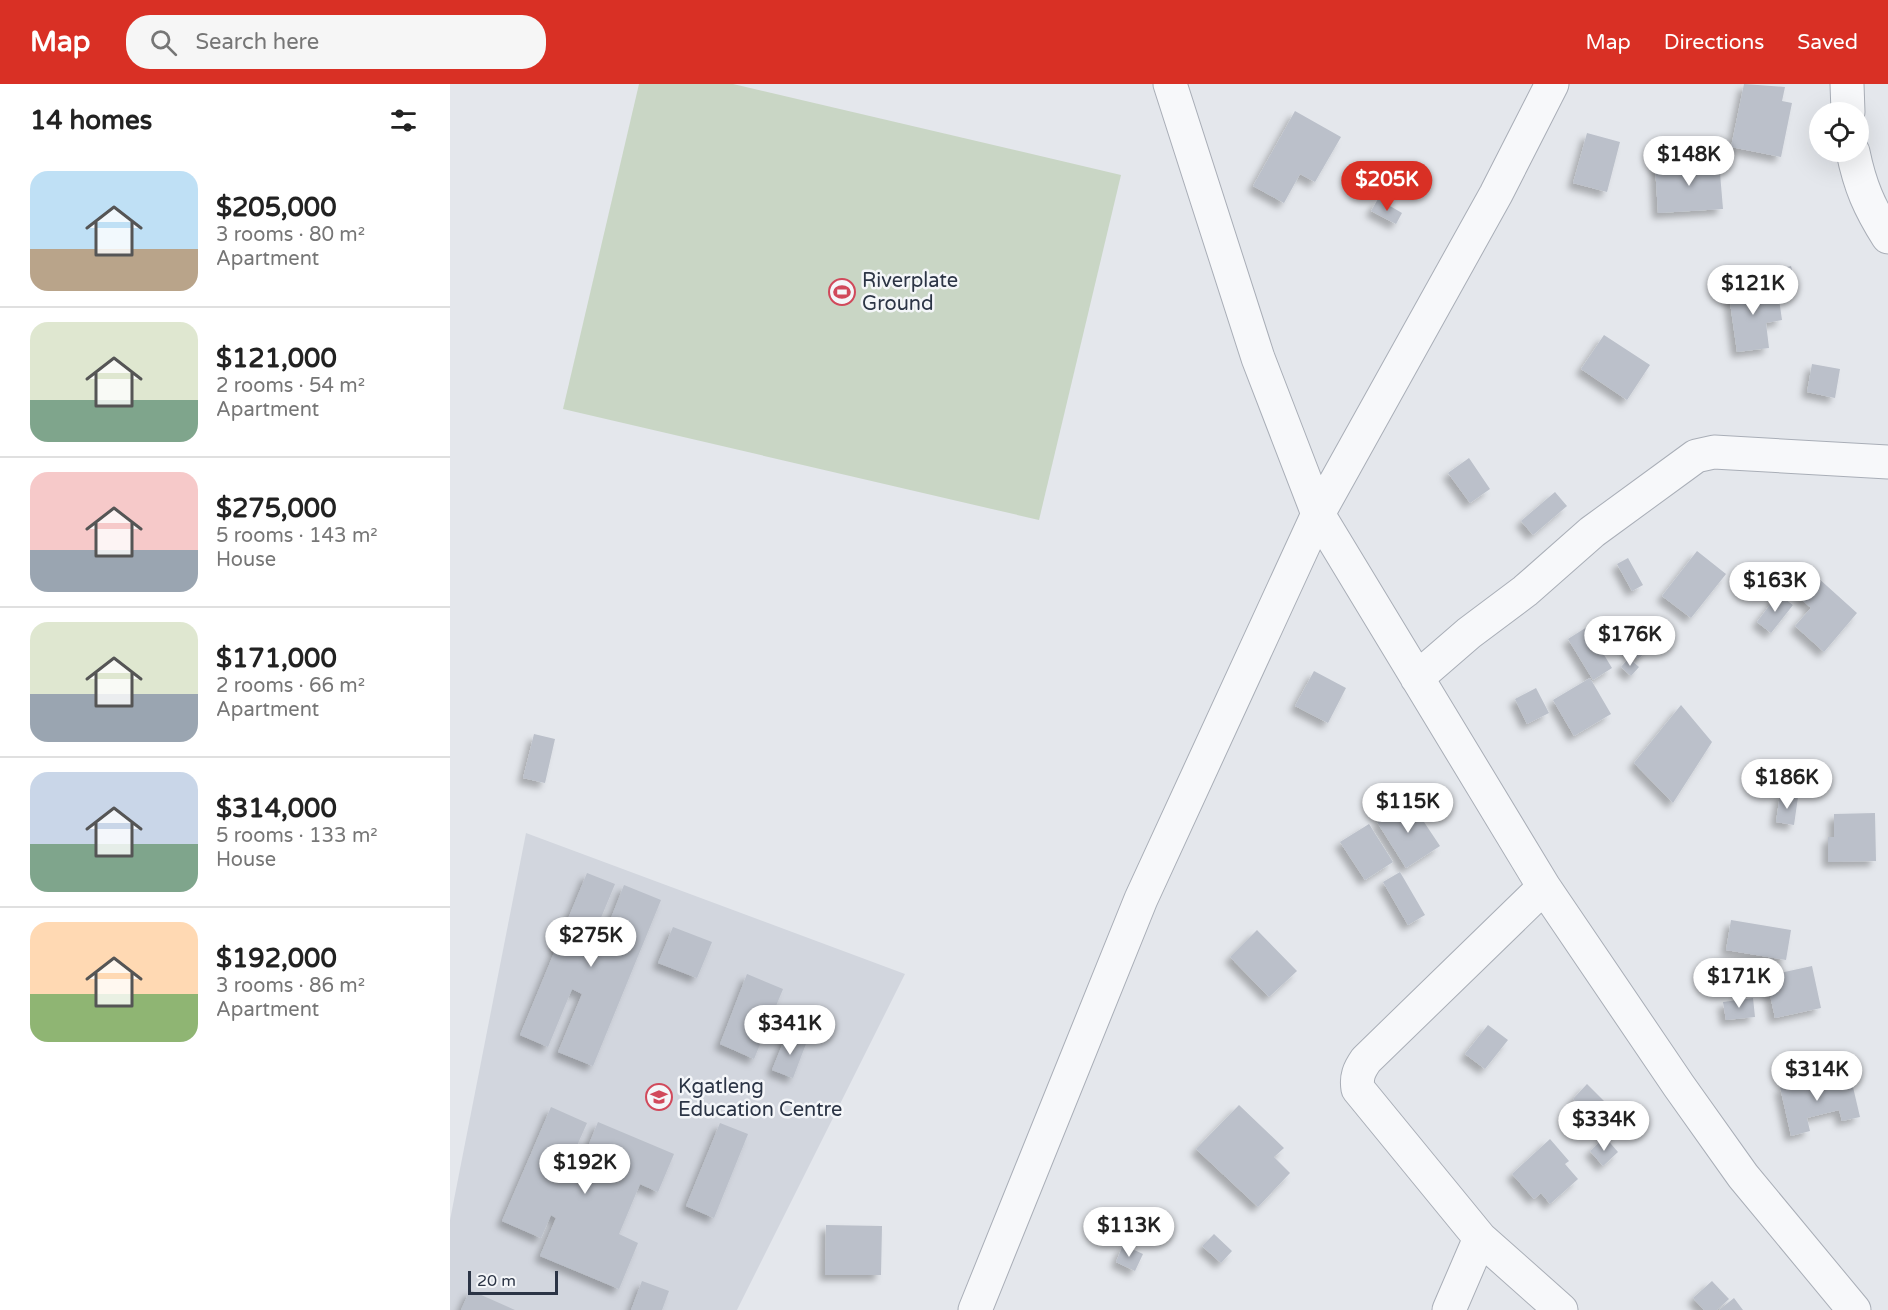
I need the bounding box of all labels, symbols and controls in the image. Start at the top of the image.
search box [126,15,546,69]
text: Map [30,25,90,59]
icon: search [147,26,180,59]
text: Search here [195,29,319,55]
text: Map [1585,30,1631,55]
text: Directions [1664,30,1764,55]
text: Saved [1797,30,1858,55]
map controls [1809,102,1869,162]
button: locate [1809,102,1869,162]
icon: filters [387,104,420,137]
text: 14 homes [30,105,152,136]
pin: $148K [1647,136,1731,187]
text: $148K [1657,143,1721,167]
pin: $205K [1345,161,1429,212]
text: $205K [1355,168,1419,192]
text: $205,000 [216,192,336,223]
icon: home [78,195,150,267]
text: 3 rooms · 80 m² [216,223,365,247]
text: Apartment [216,247,319,271]
pin: $121K [1711,265,1795,316]
place label: Riverplate Ground [862,269,958,316]
text: $121K [1721,272,1785,296]
sports icon: Riverplate Ground [827,277,857,307]
text: $121,000 [216,343,337,374]
icon: home [78,346,150,418]
text: 2 rooms · 54 m² [216,374,365,398]
text: Apartment [216,398,319,422]
text: $275,000 [216,493,336,524]
icon: home [78,496,150,568]
text: 5 rooms · 143 m² [216,524,378,548]
text: House [216,548,276,572]
pin: $163K [1733,562,1817,613]
text: $163K [1743,569,1807,593]
pin: $176K [1588,616,1672,667]
text: $176K [1598,623,1662,647]
text: $171,000 [216,643,337,674]
icon: home [78,646,150,718]
text: 2 rooms · 66 m² [216,674,365,698]
text: Apartment [216,698,319,722]
pin: $186K [1745,759,1829,810]
text: $186K [1755,766,1819,790]
pin: $115K [1366,783,1450,834]
text: $115K [1376,790,1440,814]
text: $314,000 [216,793,337,824]
icon: home [78,796,150,868]
text: 5 rooms · 133 m² [216,824,378,848]
text: House [216,848,276,872]
pin: $275K [549,917,633,968]
text: $275K [559,924,623,948]
text: $192,000 [216,943,337,974]
icon: home [78,946,150,1018]
pin: $171K [1697,958,1781,1009]
text: $171K [1707,965,1771,989]
text: 3 rooms · 86 m² [216,974,365,998]
text: Apartment [216,998,319,1022]
pin: $341K [748,1005,832,1056]
text: $341K [758,1012,822,1036]
pin: $314K [1775,1051,1859,1102]
text: $314K [1785,1058,1849,1082]
place label: Kgatleng Education Centre [678,1075,842,1122]
school or university icon: Kgatleng Education Centre [644,1082,674,1112]
pin: $334K [1562,1101,1646,1152]
text: $334K [1572,1108,1636,1132]
pin: $192K [543,1144,627,1195]
text: $192K [553,1151,617,1175]
pin: $113K [1087,1207,1171,1258]
text: $113K [1097,1214,1161,1238]
scale bar [468,1268,558,1296]
text: 20 m [477,1271,516,1291]

